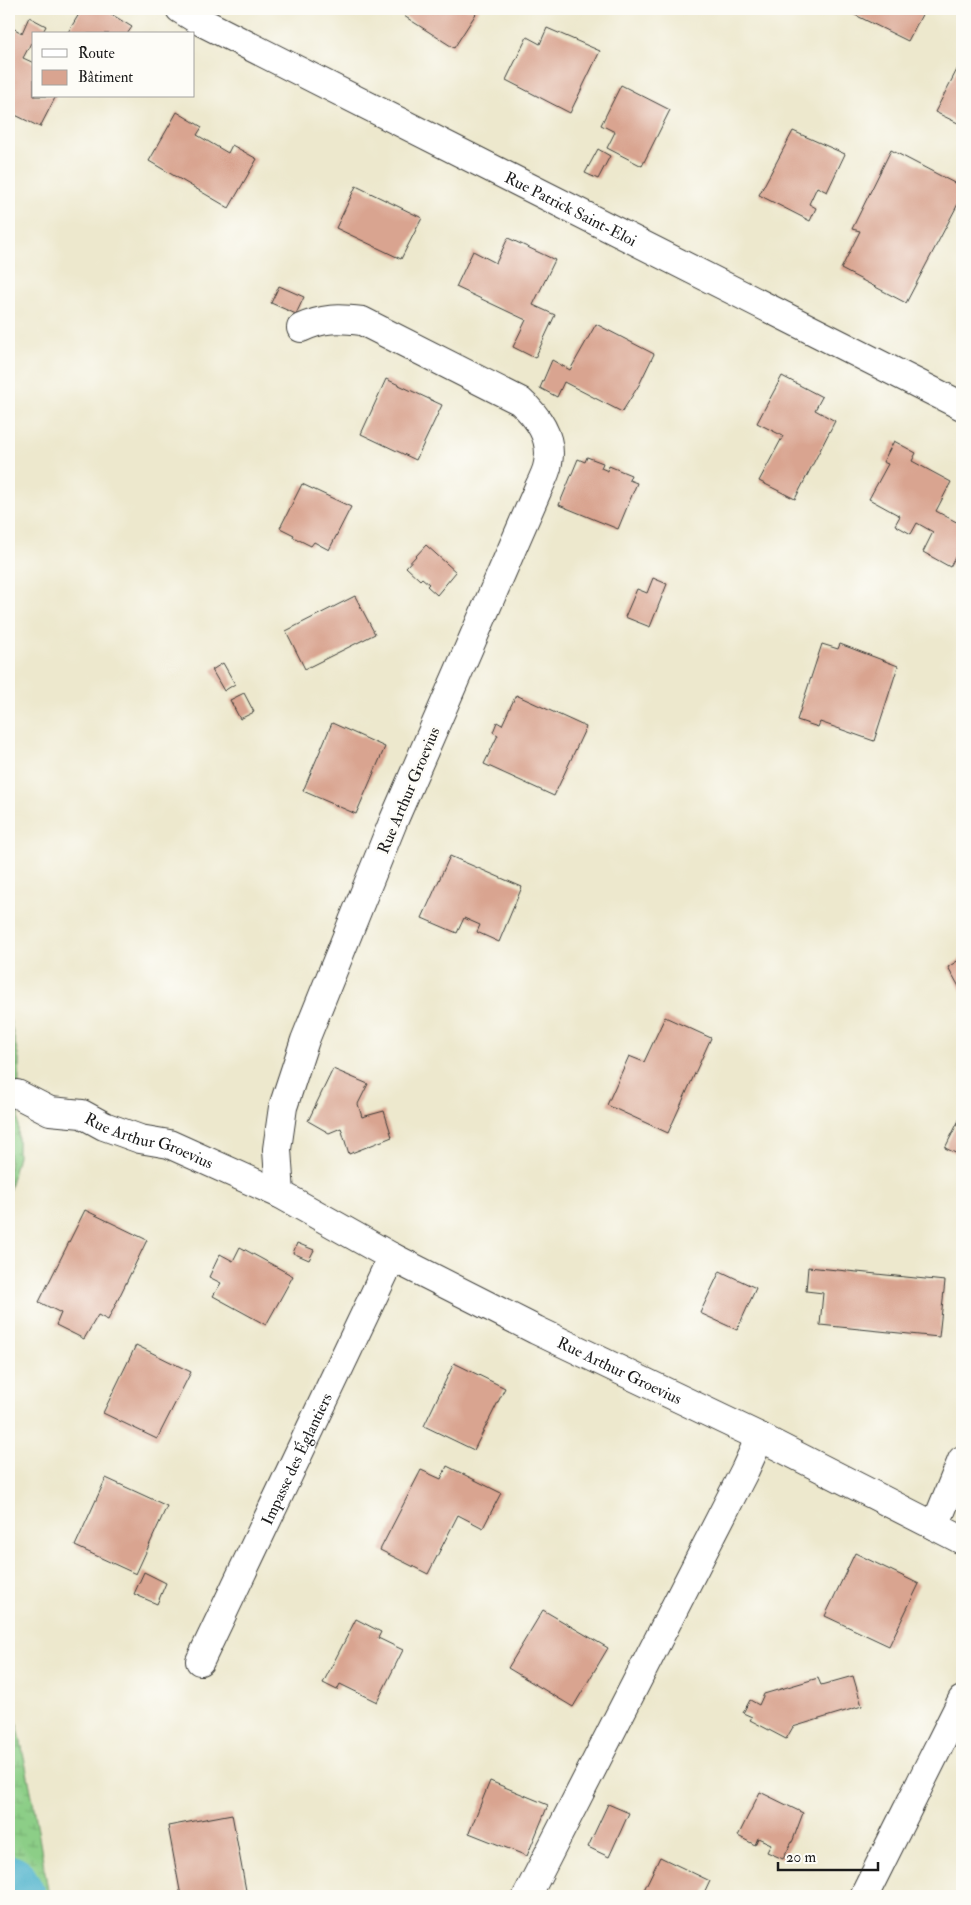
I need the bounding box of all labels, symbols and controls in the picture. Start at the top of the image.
legend [32,32,195,98]
text: Route [78,44,115,63]
text: Bâtiment [78,68,133,87]
street label: Rue Patrick Saint-Eloi [501,168,640,251]
street label: Rue Arthur Groevius [373,724,445,857]
street label: Rue Arthur Groevius [81,1108,216,1174]
street label: Rue Arthur Groevius [554,1333,685,1409]
street label: Impasse des Églantiers [257,1390,337,1528]
scale bar [778,1840,878,1872]
text: 20 m [786,1848,816,1867]

